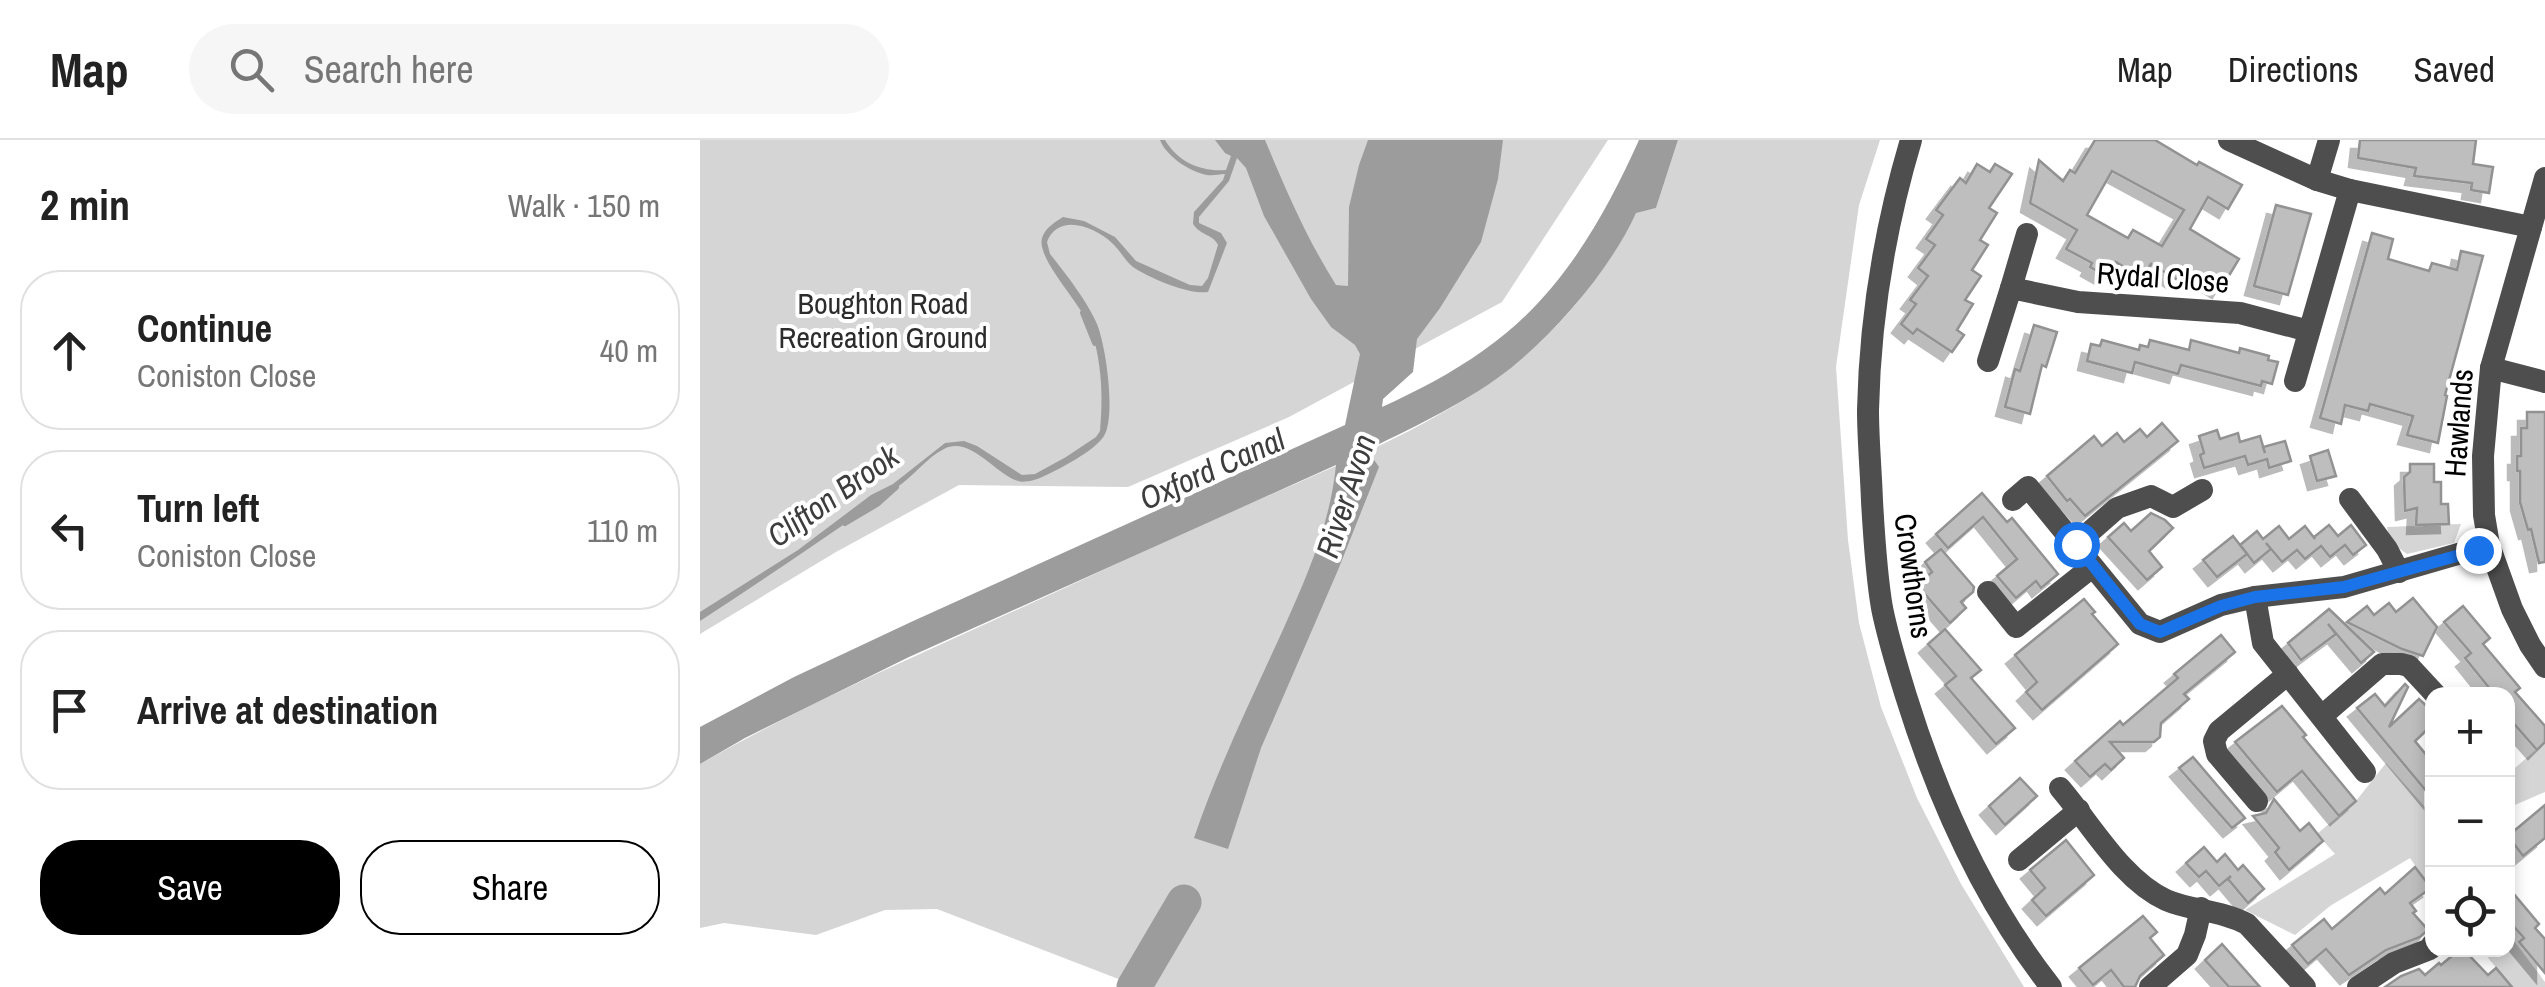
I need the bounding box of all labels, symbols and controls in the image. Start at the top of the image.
search box [189,24,889,114]
text: Map [50,37,129,102]
icon: search [224,42,279,97]
text: Search here [304,44,473,95]
text: Map [2117,46,2173,93]
text: Directions [2228,46,2359,93]
text: Saved [2414,46,2495,93]
text: 2 min [40,177,130,233]
text: Walk · 150 m [508,184,660,227]
street label: Rydal Close [2096,252,2231,302]
park label: Boughton Road Recreation Ground [778,283,988,357]
text: Continue [137,303,272,354]
icon: ahead [42,323,97,378]
text: 40 m [600,329,658,372]
text: Coniston Close [137,354,316,397]
street label: Hawlands [2434,368,2482,478]
water label: Oxford Canal [1132,417,1292,520]
water label: River Avon [1305,429,1386,563]
water label: Clifton Brook [758,434,908,557]
text: Turn left [137,483,259,534]
icon: left [42,503,97,558]
text: 110 m [587,509,658,552]
street label: Crowthorns [1885,511,1943,641]
route start [2054,522,2100,568]
route end [2456,528,2502,574]
text: Coniston Close [137,534,316,577]
icon: arrive [42,683,97,738]
text: Arrive at destination [137,685,438,736]
map controls [2425,687,2515,957]
button: + [2425,687,2515,777]
button: − [2425,777,2515,867]
button: Save [40,840,340,935]
button: Share [360,840,660,935]
button: locate [2425,867,2515,957]

